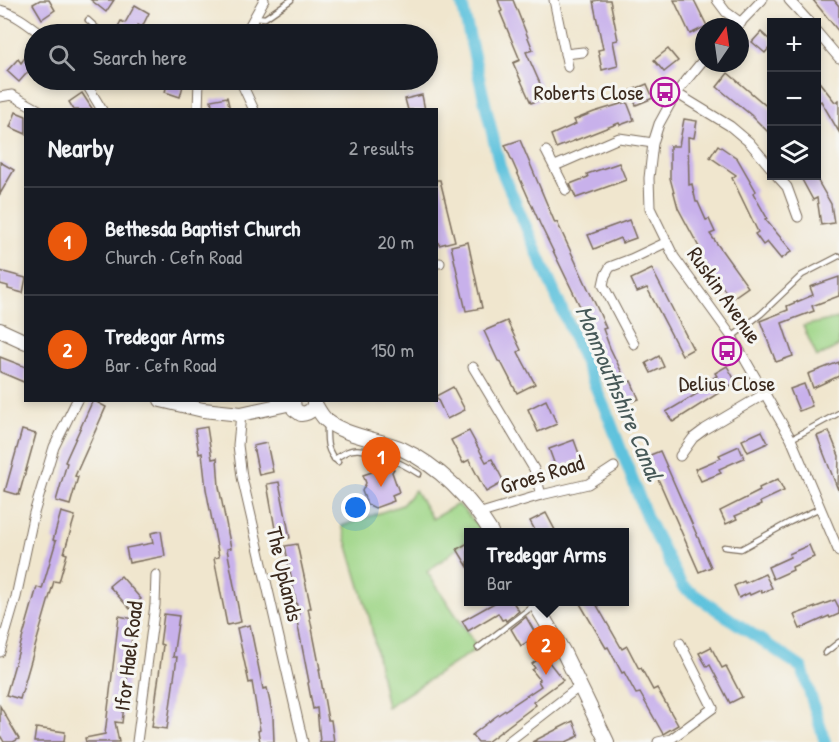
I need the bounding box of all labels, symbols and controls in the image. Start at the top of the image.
north arrow [695,18,749,72]
map controls [767,18,821,180]
button: + [767,18,821,72]
search box [24,24,438,90]
icon: search [45,41,78,74]
text: Search here [93,42,187,72]
button: − [767,72,821,126]
bus stop icon: Roberts Close [649,76,681,108]
place label: Roberts Close [534,77,644,107]
button: layers [767,126,821,180]
text: Nearby [48,130,114,165]
text: 2 results [349,134,414,161]
text: Bethesda Baptist Church [105,213,300,243]
text: 1 [64,228,71,255]
text: 20 m [377,228,414,255]
street label: Ruskin Avenue [681,240,770,350]
text: Church · Cefn Road [105,243,242,270]
water label: Monmouthshire Canal [569,300,672,486]
text: Tredegar Arms [105,321,224,351]
bus stop icon: Delius Close [711,335,743,367]
text: 2 [63,336,72,363]
text: 150 m [371,336,414,363]
text: Bar · Cefn Road [105,351,216,378]
place label: Delius Close [679,368,775,398]
pin: 1 [362,438,400,487]
street label: Groes Road [496,447,588,501]
your location [341,493,370,522]
street label: The Uplands [260,524,310,624]
popup [464,528,629,606]
text: Tredegar Arms [487,539,606,569]
text: Bar [487,569,512,596]
street label: Ifor Hael Road [106,599,150,712]
pin: 2 [526,626,566,675]

